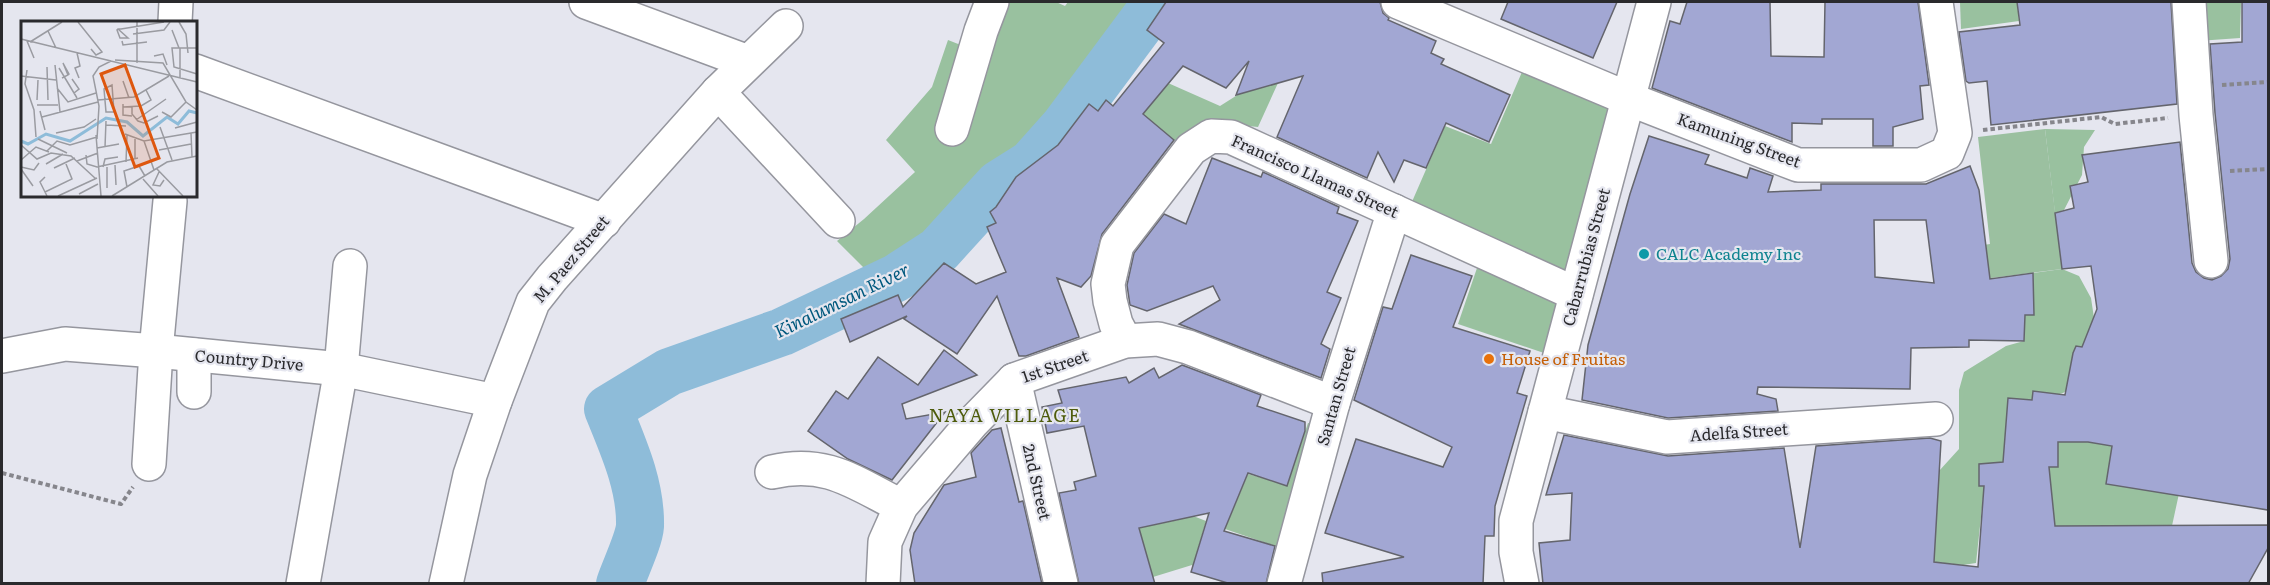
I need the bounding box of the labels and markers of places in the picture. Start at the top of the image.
place label: CALC Academy Inc [1656,241,1801,265]
marker: CALC Academy Inc [1637,247,1651,261]
place label: House of Fruitas [1501,346,1625,370]
marker: House of Fruitas [1482,352,1496,366]

